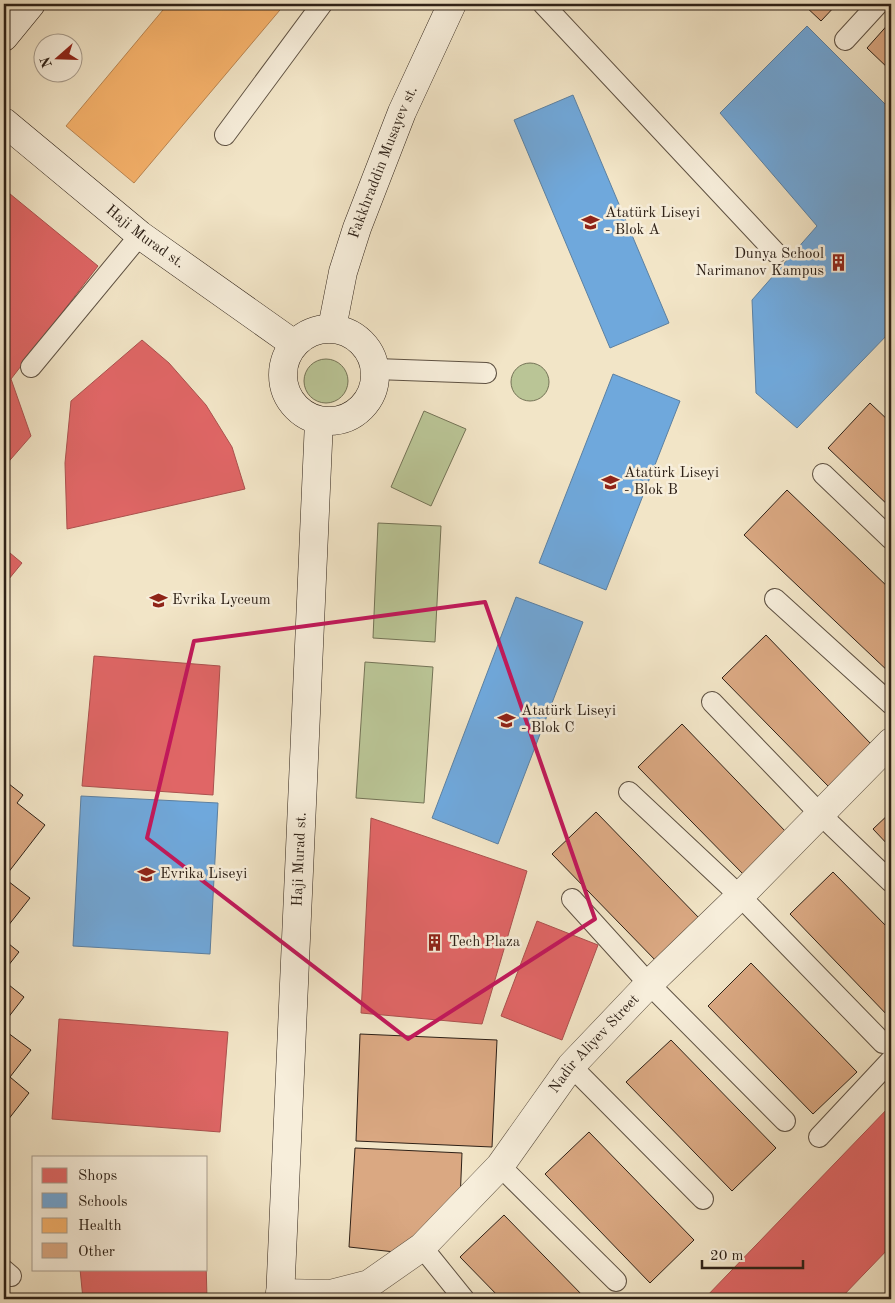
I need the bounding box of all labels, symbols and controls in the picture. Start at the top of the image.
north arrow [32,32,82,82]
text: N [38,54,55,70]
street label: Fakkhraddin Musayev st. [347,84,420,240]
street label: Haji Murad st. [103,202,187,271]
place label: Atatürk Liseyi - Blok A [605,206,700,238]
school or university icon: Atatürk Liseyi - Blok A [581,212,601,232]
place label: Dunya School Narimanov Kampus [696,247,824,279]
building icon: Dunya School Narimanov Kampus [828,253,848,273]
place label: Atatürk Liseyi - Blok B [624,466,719,498]
school or university icon: Atatürk Liseyi - Blok B [600,472,620,492]
school or university icon: Evrika Lyceum [148,590,168,610]
place label: Evrika Lyceum [172,593,271,608]
place label: Atatürk Liseyi - Blok C [521,704,616,736]
school or university icon: Atatürk Liseyi - Blok C [497,710,517,730]
street label: Haji Murad st. [290,812,309,907]
school or university icon: Evrika Liseyi [136,864,156,884]
place label: Evrika Liseyi [160,867,247,882]
building icon: Tech Plaza [425,932,445,952]
place label: Tech Plaza [449,935,521,950]
street label: Nadir Aliyev Street [547,992,642,1096]
legend [32,1156,208,1270]
text: Shops [78,1169,117,1184]
text: Schools [78,1195,127,1210]
text: Health [78,1219,122,1234]
scale bar [702,1238,804,1270]
text: Other [78,1245,115,1260]
text: 20 m [710,1249,744,1264]

